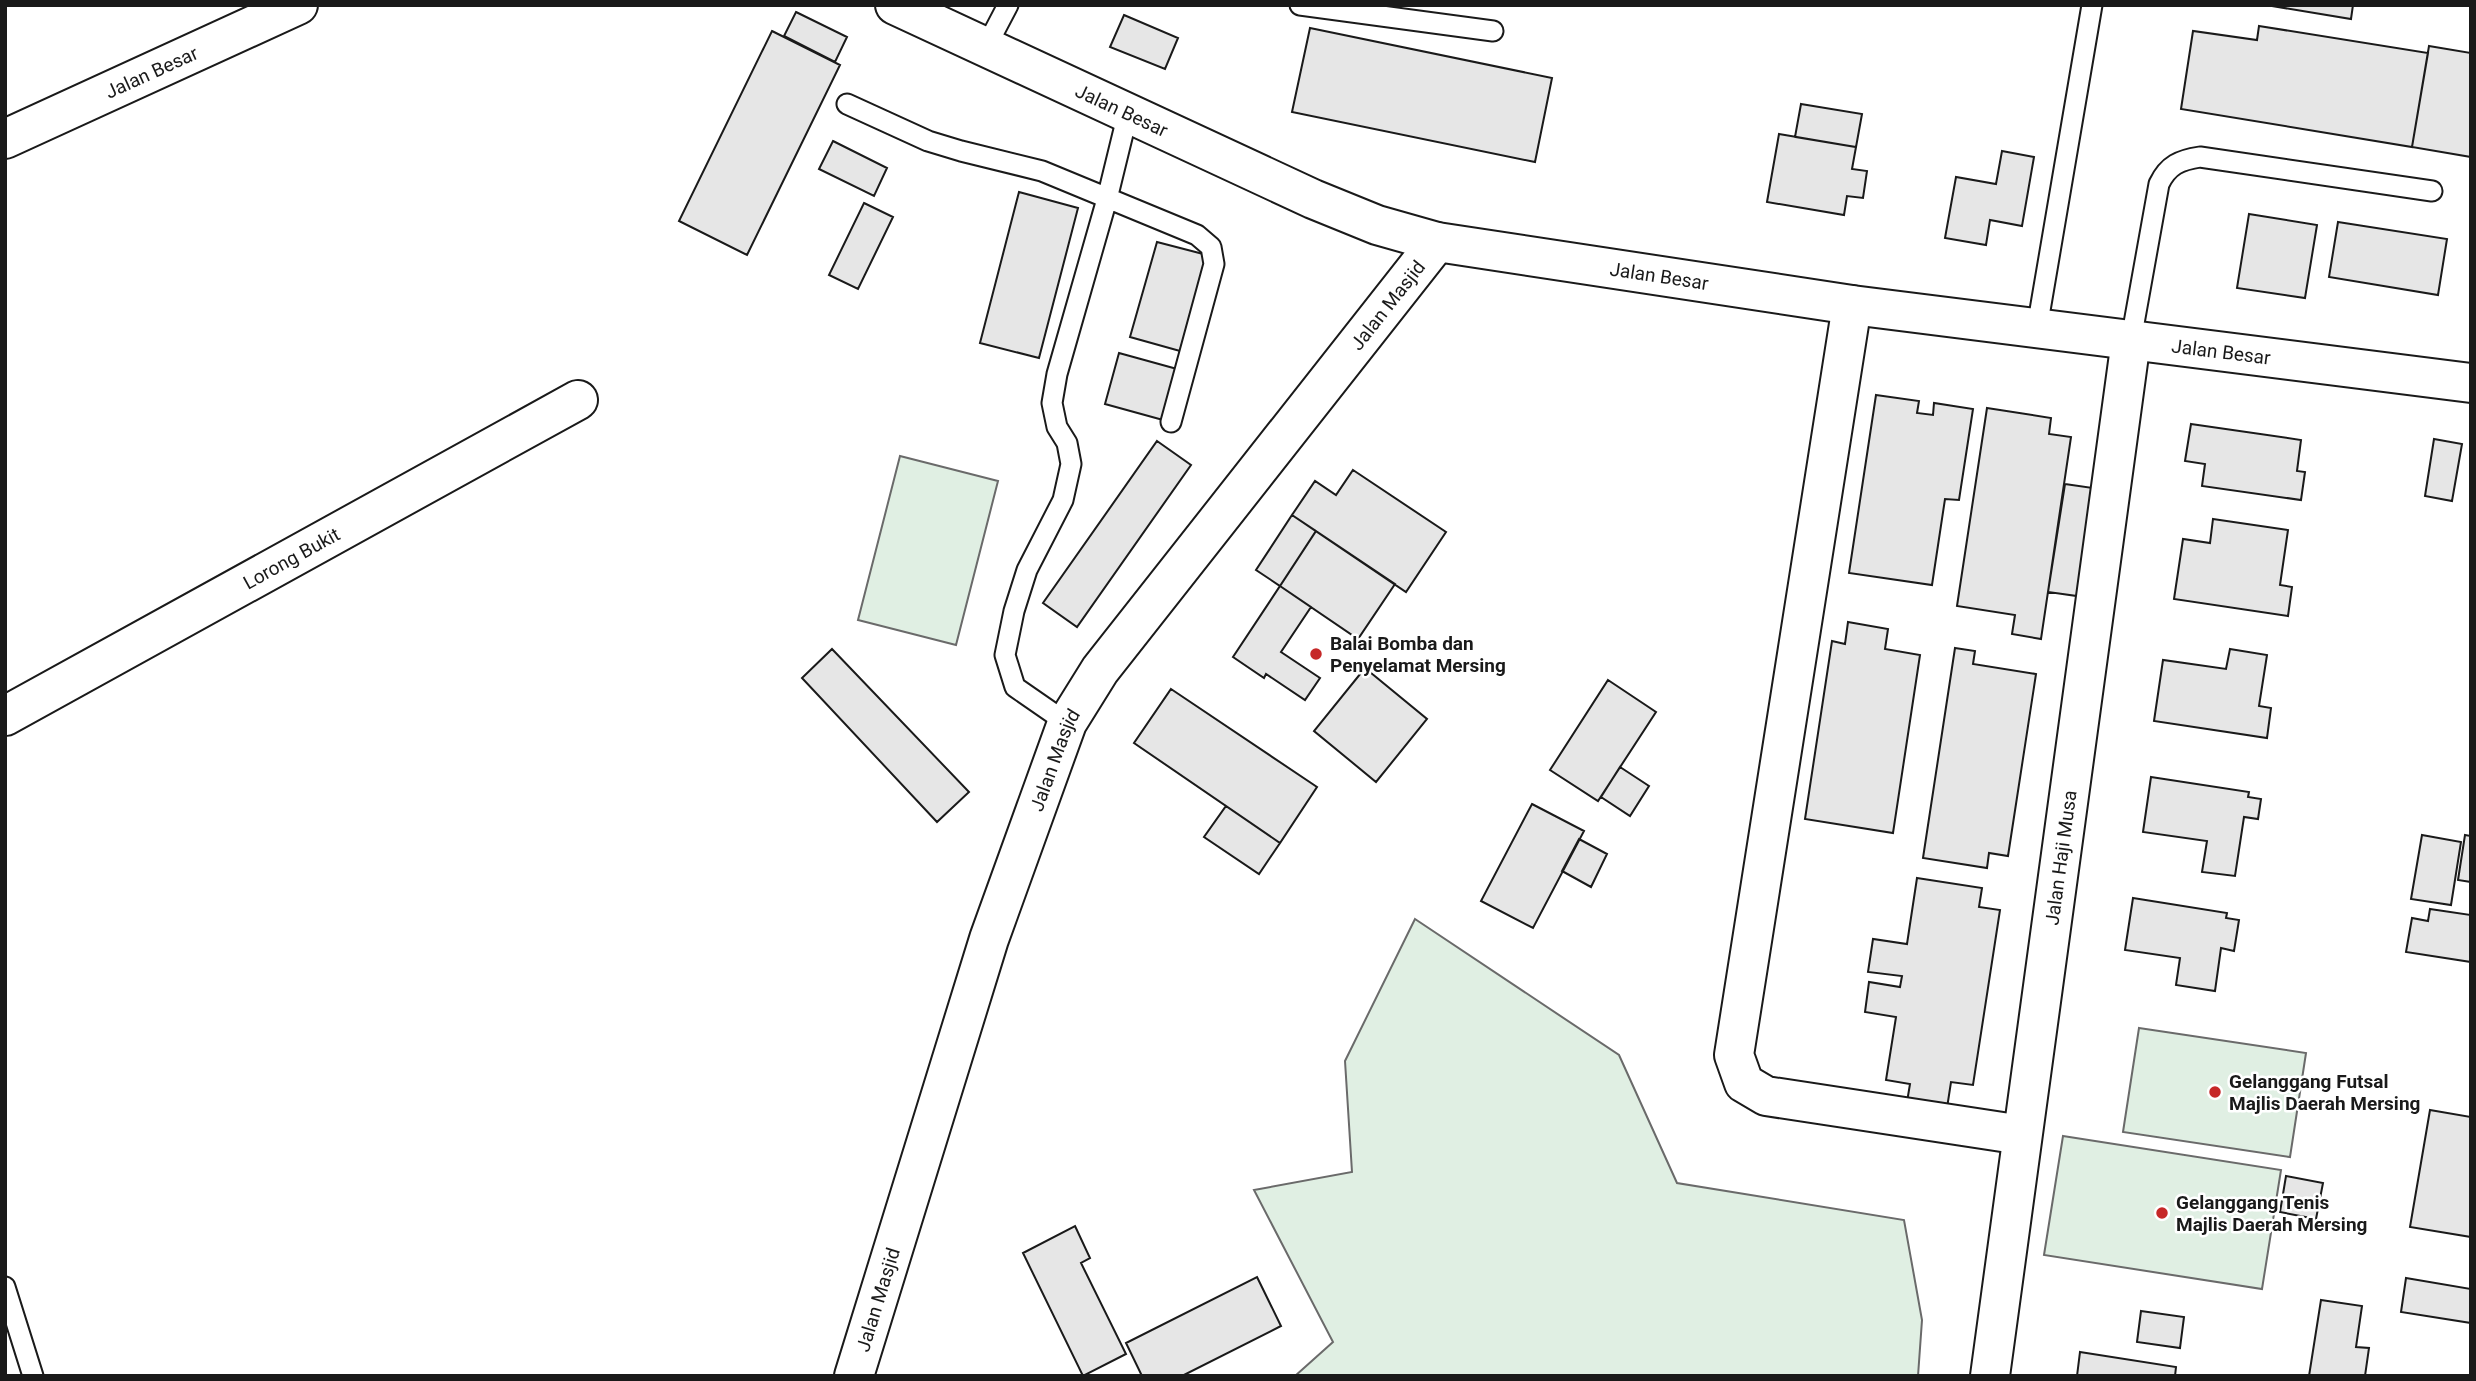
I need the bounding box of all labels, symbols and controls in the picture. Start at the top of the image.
street label: Jalan Besar [102,41,202,104]
street label: Jalan Besar [1072,79,1172,142]
street label: Jalan Masjid [1345,256,1430,355]
street label: Jalan Besar [1608,257,1711,295]
street label: Jalan Besar [2170,334,2272,370]
street label: Lorong Bukit [239,523,344,594]
place label: Balai Bomba dan Penyelamat Mersing [1330,632,1506,677]
marker: Balai Bomba dan Penyelamat Mersing [1308,646,1324,662]
street label: Jalan Masjid [1025,705,1085,814]
street label: Jalan Haji Musa [2040,789,2082,927]
place label: Gelanggang Futsal Majlis Daerah Mersing [2229,1070,2420,1115]
marker: Gelanggang Futsal Majlis Daerah Mersing [2207,1084,2223,1100]
place label: Gelanggang Tenis Majlis Daerah Mersing [2176,1191,2367,1236]
marker: Gelanggang Tenis Majlis Daerah Mersing [2154,1205,2170,1221]
street label: Jalan Masjid [851,1245,905,1355]

